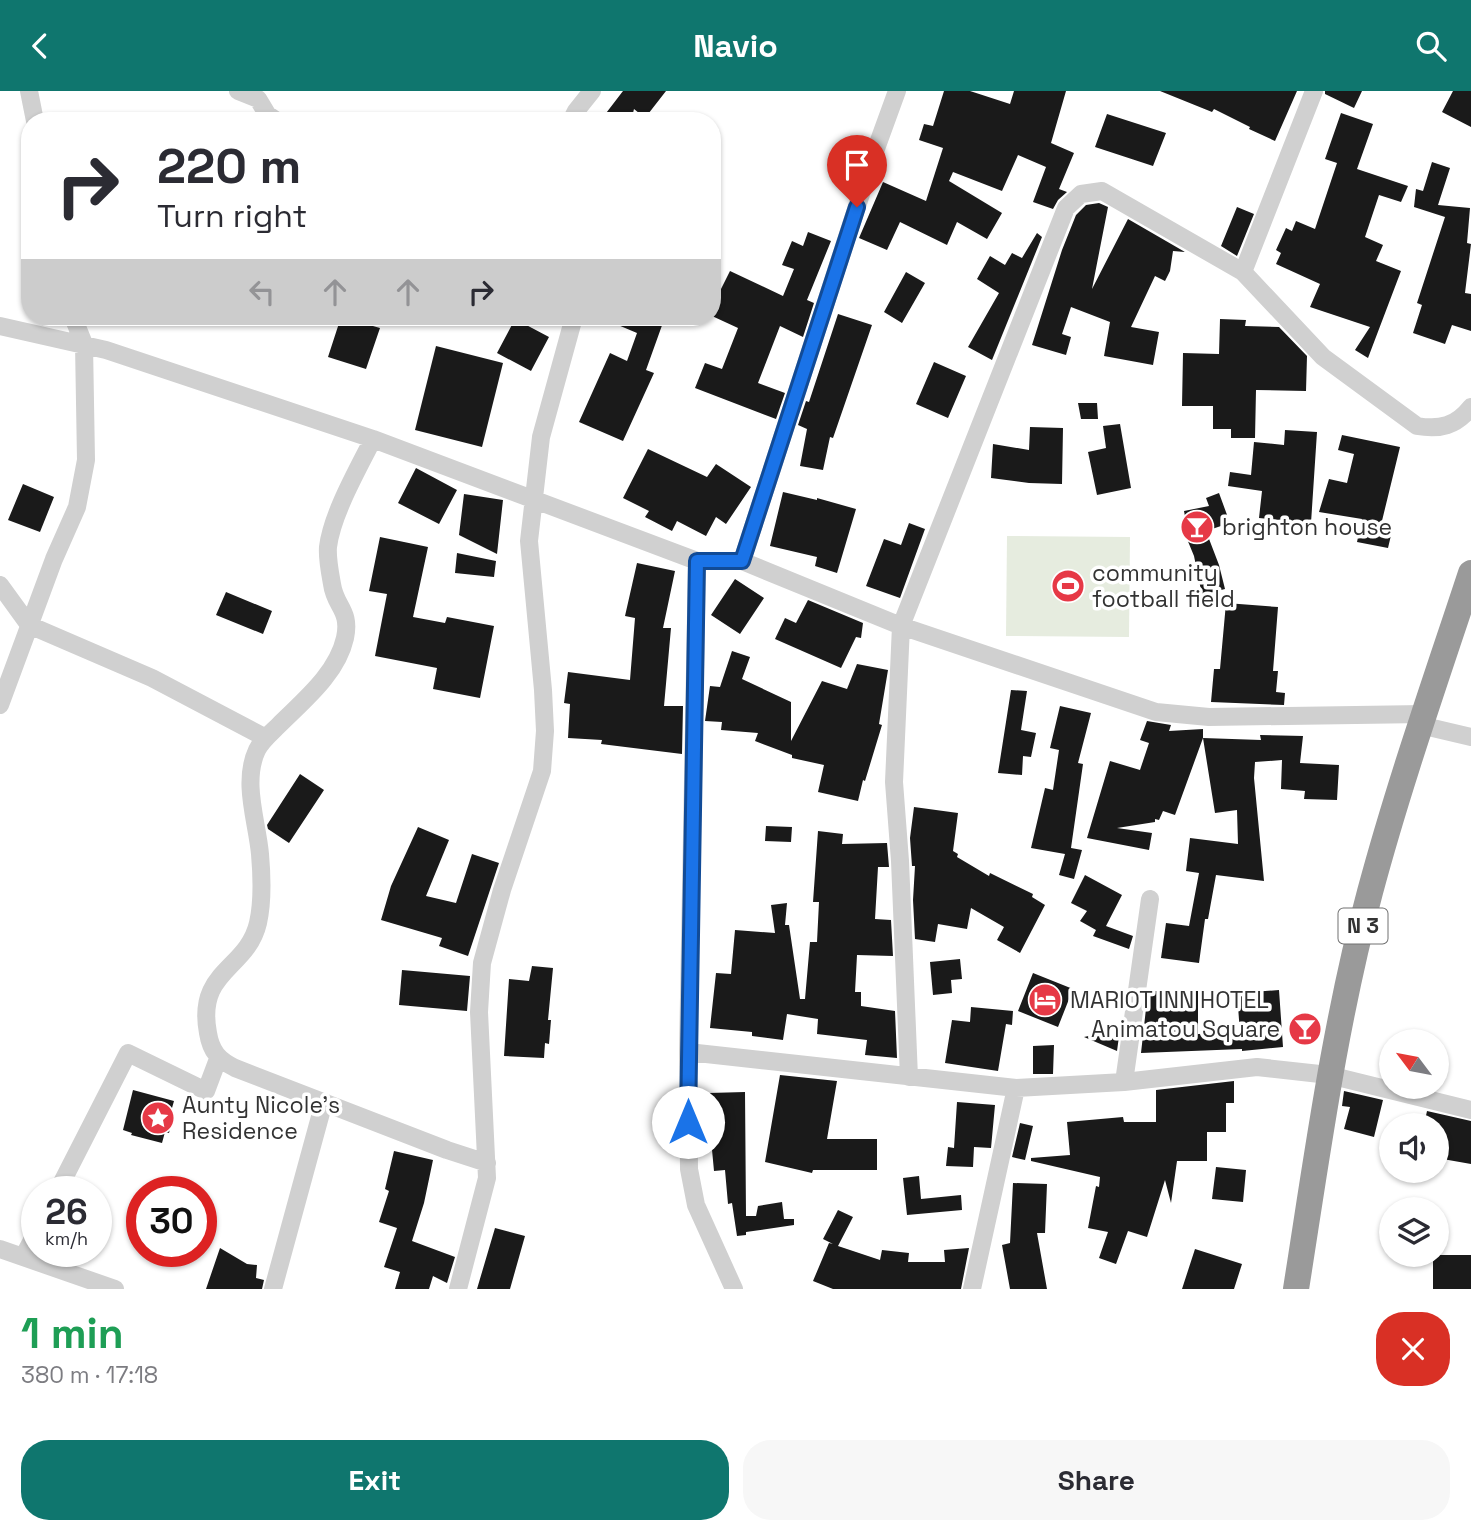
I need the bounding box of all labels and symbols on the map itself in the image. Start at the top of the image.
pin [827,135,887,207]
bar icon: brighton house [1178,508,1216,546]
place label: brighton house [1222,512,1392,542]
place label: community football field [1092,558,1235,614]
sports icon: community football field [1049,567,1087,605]
road number: N 3 [1338,909,1388,943]
hotel icon: MARIOT INN HOTEL [1026,981,1064,1019]
place label: MARIOT INN HOTEL [1070,985,1269,1015]
bar icon: Animatou Square [1286,1010,1324,1048]
place label: Animatou Square [1091,1014,1280,1044]
north arrow [1379,1029,1449,1099]
position arrow [651,1085,725,1159]
place label: Aunty Nicole's Residence [182,1090,340,1146]
place icon: Aunty Nicole's Residence [139,1099,177,1137]
speed limit sign: 30 [126,1176,217,1267]

